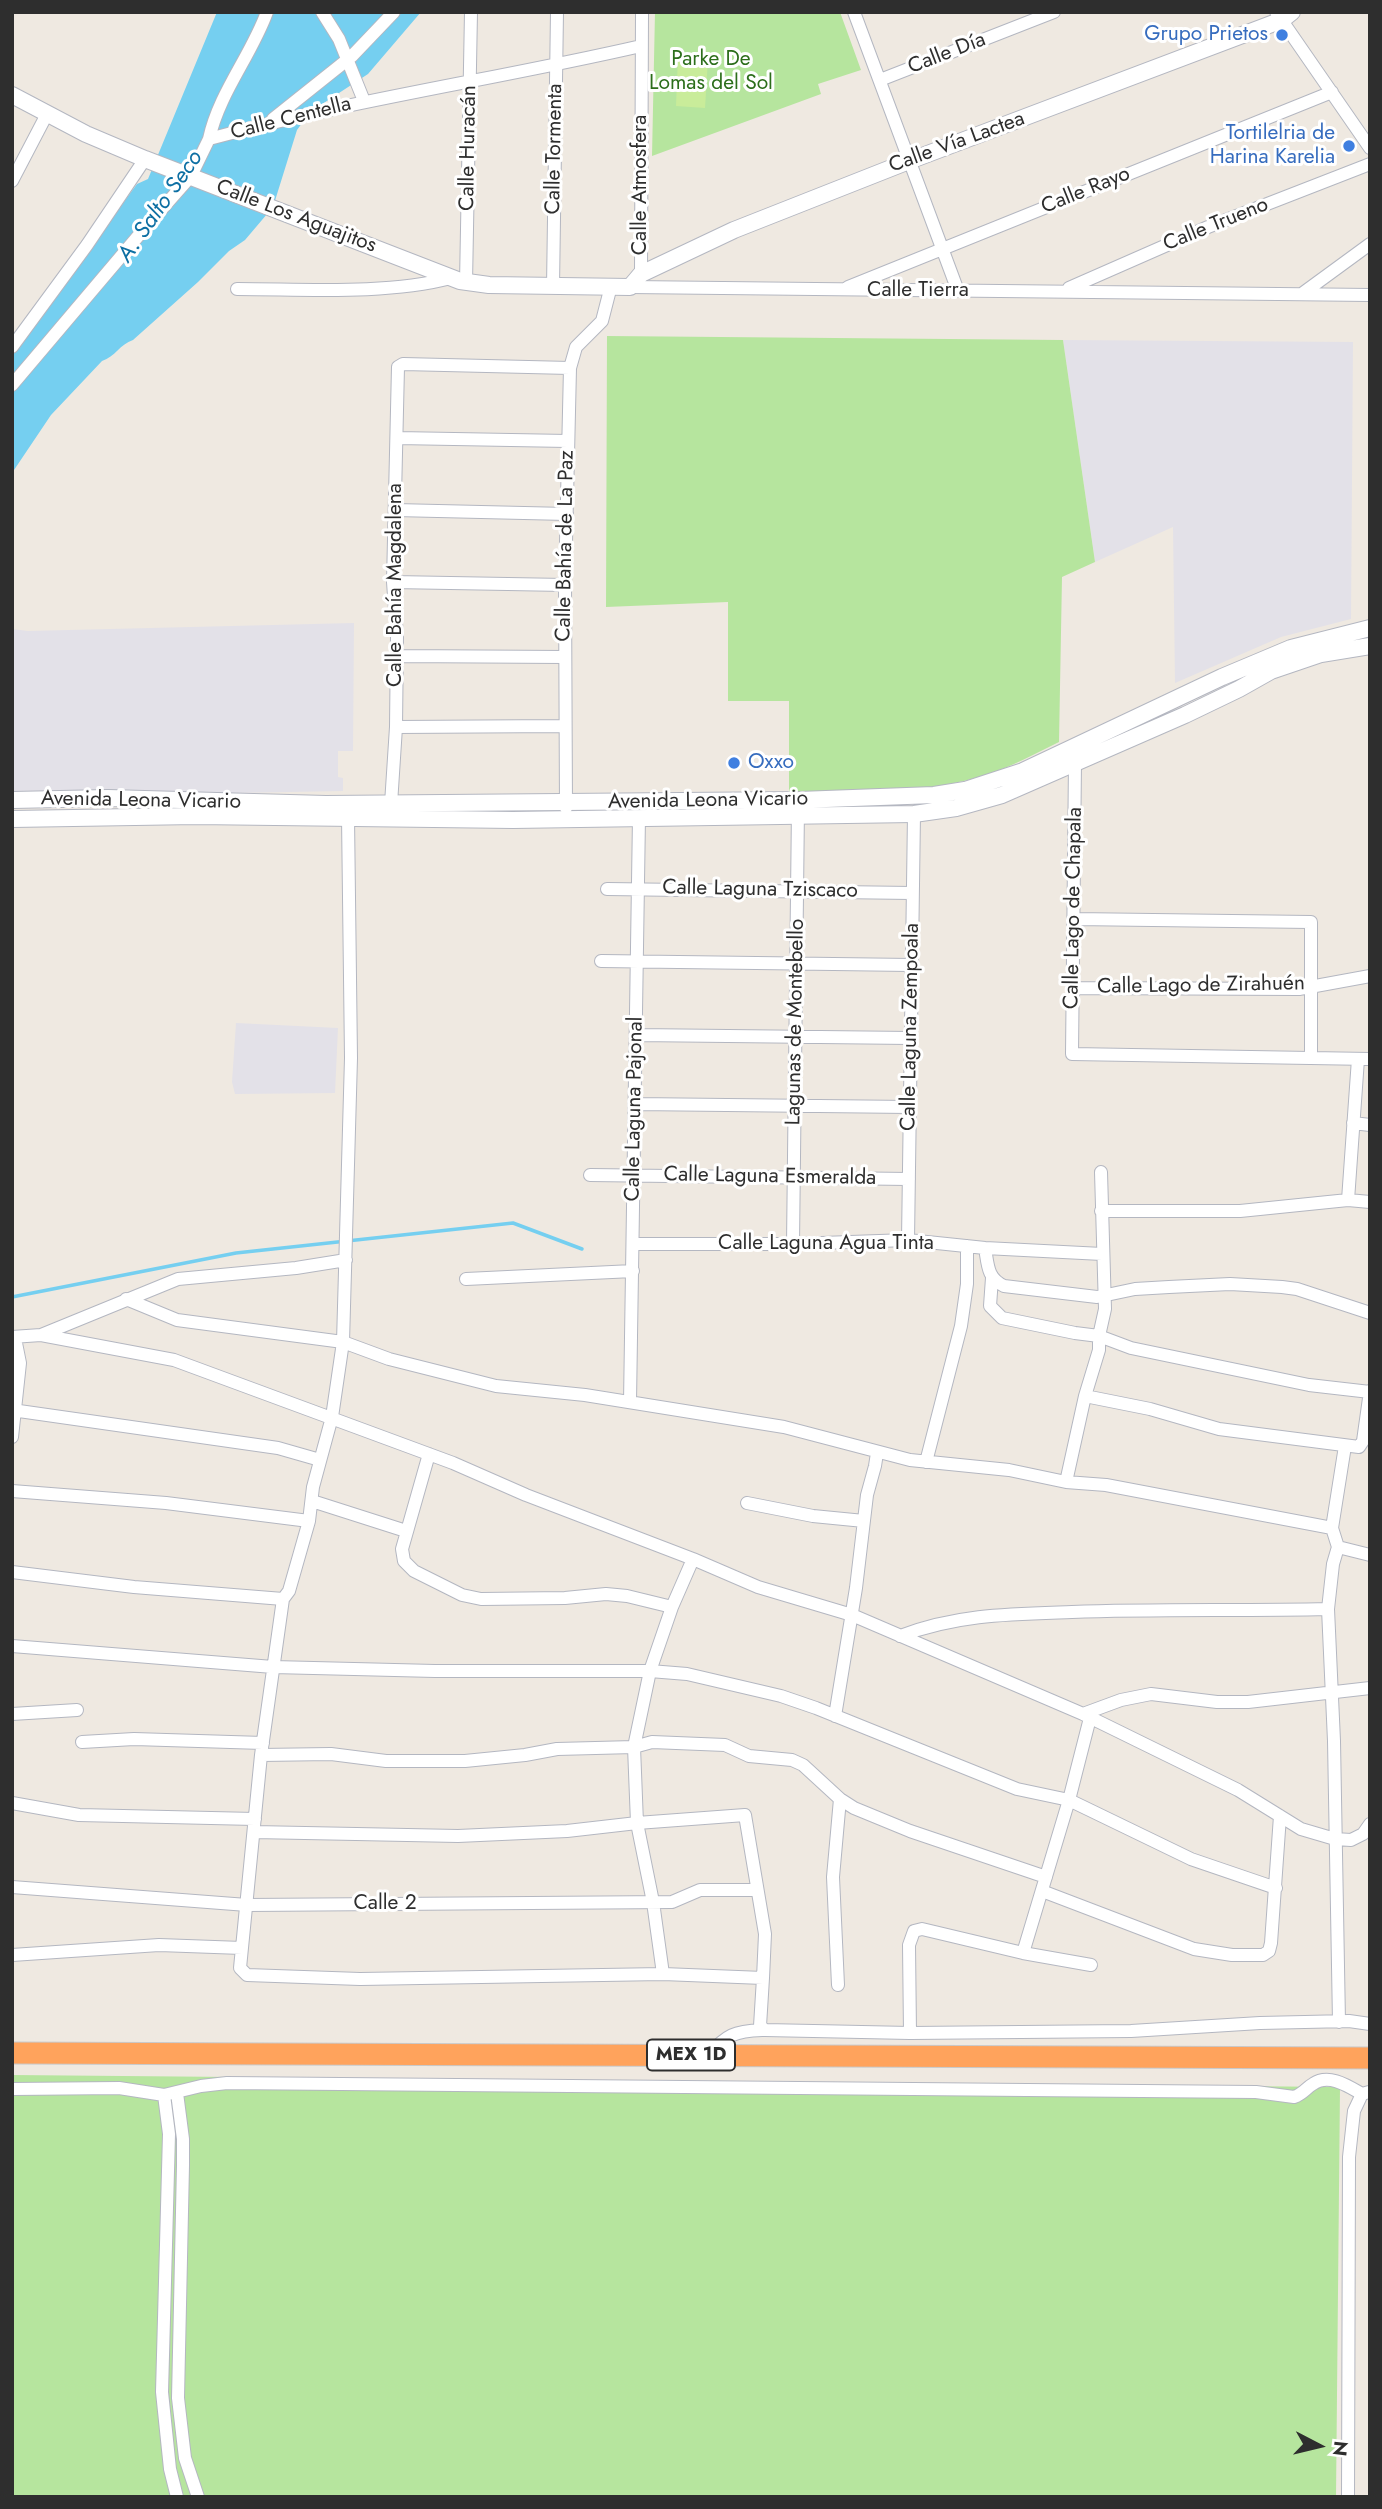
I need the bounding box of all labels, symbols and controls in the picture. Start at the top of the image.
place label: Grupo Prietos [1144,22,1268,48]
marker: Grupo Prietos [1274,27,1290,43]
street label: Calle Día [905,28,989,80]
park label: Parke De Lomas del Sol [649,47,773,97]
street label: Calle Tormenta [541,83,569,215]
street label: Calle Huracán [455,85,483,211]
street label: Calle Centella [228,92,354,146]
street label: Calle Vía Lactea [886,107,1028,179]
street label: Calle Atmosfera [628,115,654,255]
place label: Tortilelria de Harina Karelia [1210,121,1335,171]
marker: Tortilelria de Harina Karelia [1341,138,1357,154]
water label: A. Salto Seco [112,146,210,268]
street label: Calle Rayo [1038,162,1134,220]
street label: Calle Los Aguajitos [212,175,380,259]
street label: Calle Trueno [1160,193,1272,257]
street label: Calle Tierra [867,278,969,304]
street label: Calle Bahía de La Paz [552,450,580,642]
street label: Calle Bahía Magdalena [383,483,409,687]
place label: Oxxo [748,750,794,776]
marker: Oxxo [726,755,742,771]
street label: Avenida Leona Vicario [41,787,241,815]
street label: Avenida Leona Vicario [608,787,808,815]
street label: Calle Lago de Chapala [1060,807,1088,1009]
street label: Calle Laguna Tziscaco [662,876,858,904]
street label: Lagunas de Montebello [782,918,810,1126]
street label: Calle Laguna Zempoala [897,923,925,1131]
street label: Calle Lago de Zirahuén [1097,972,1305,1000]
street label: Calle Laguna Pajonal [621,1016,649,1202]
street label: Calle Laguna Esmeralda [663,1163,877,1191]
street label: Calle Laguna Agua Tinta [718,1231,934,1257]
street label: Calle 2 [353,1891,417,1917]
road number: MEX 1D [647,2039,735,2070]
north arrow [1284,2411,1354,2481]
text: N [1326,2439,1355,2458]

